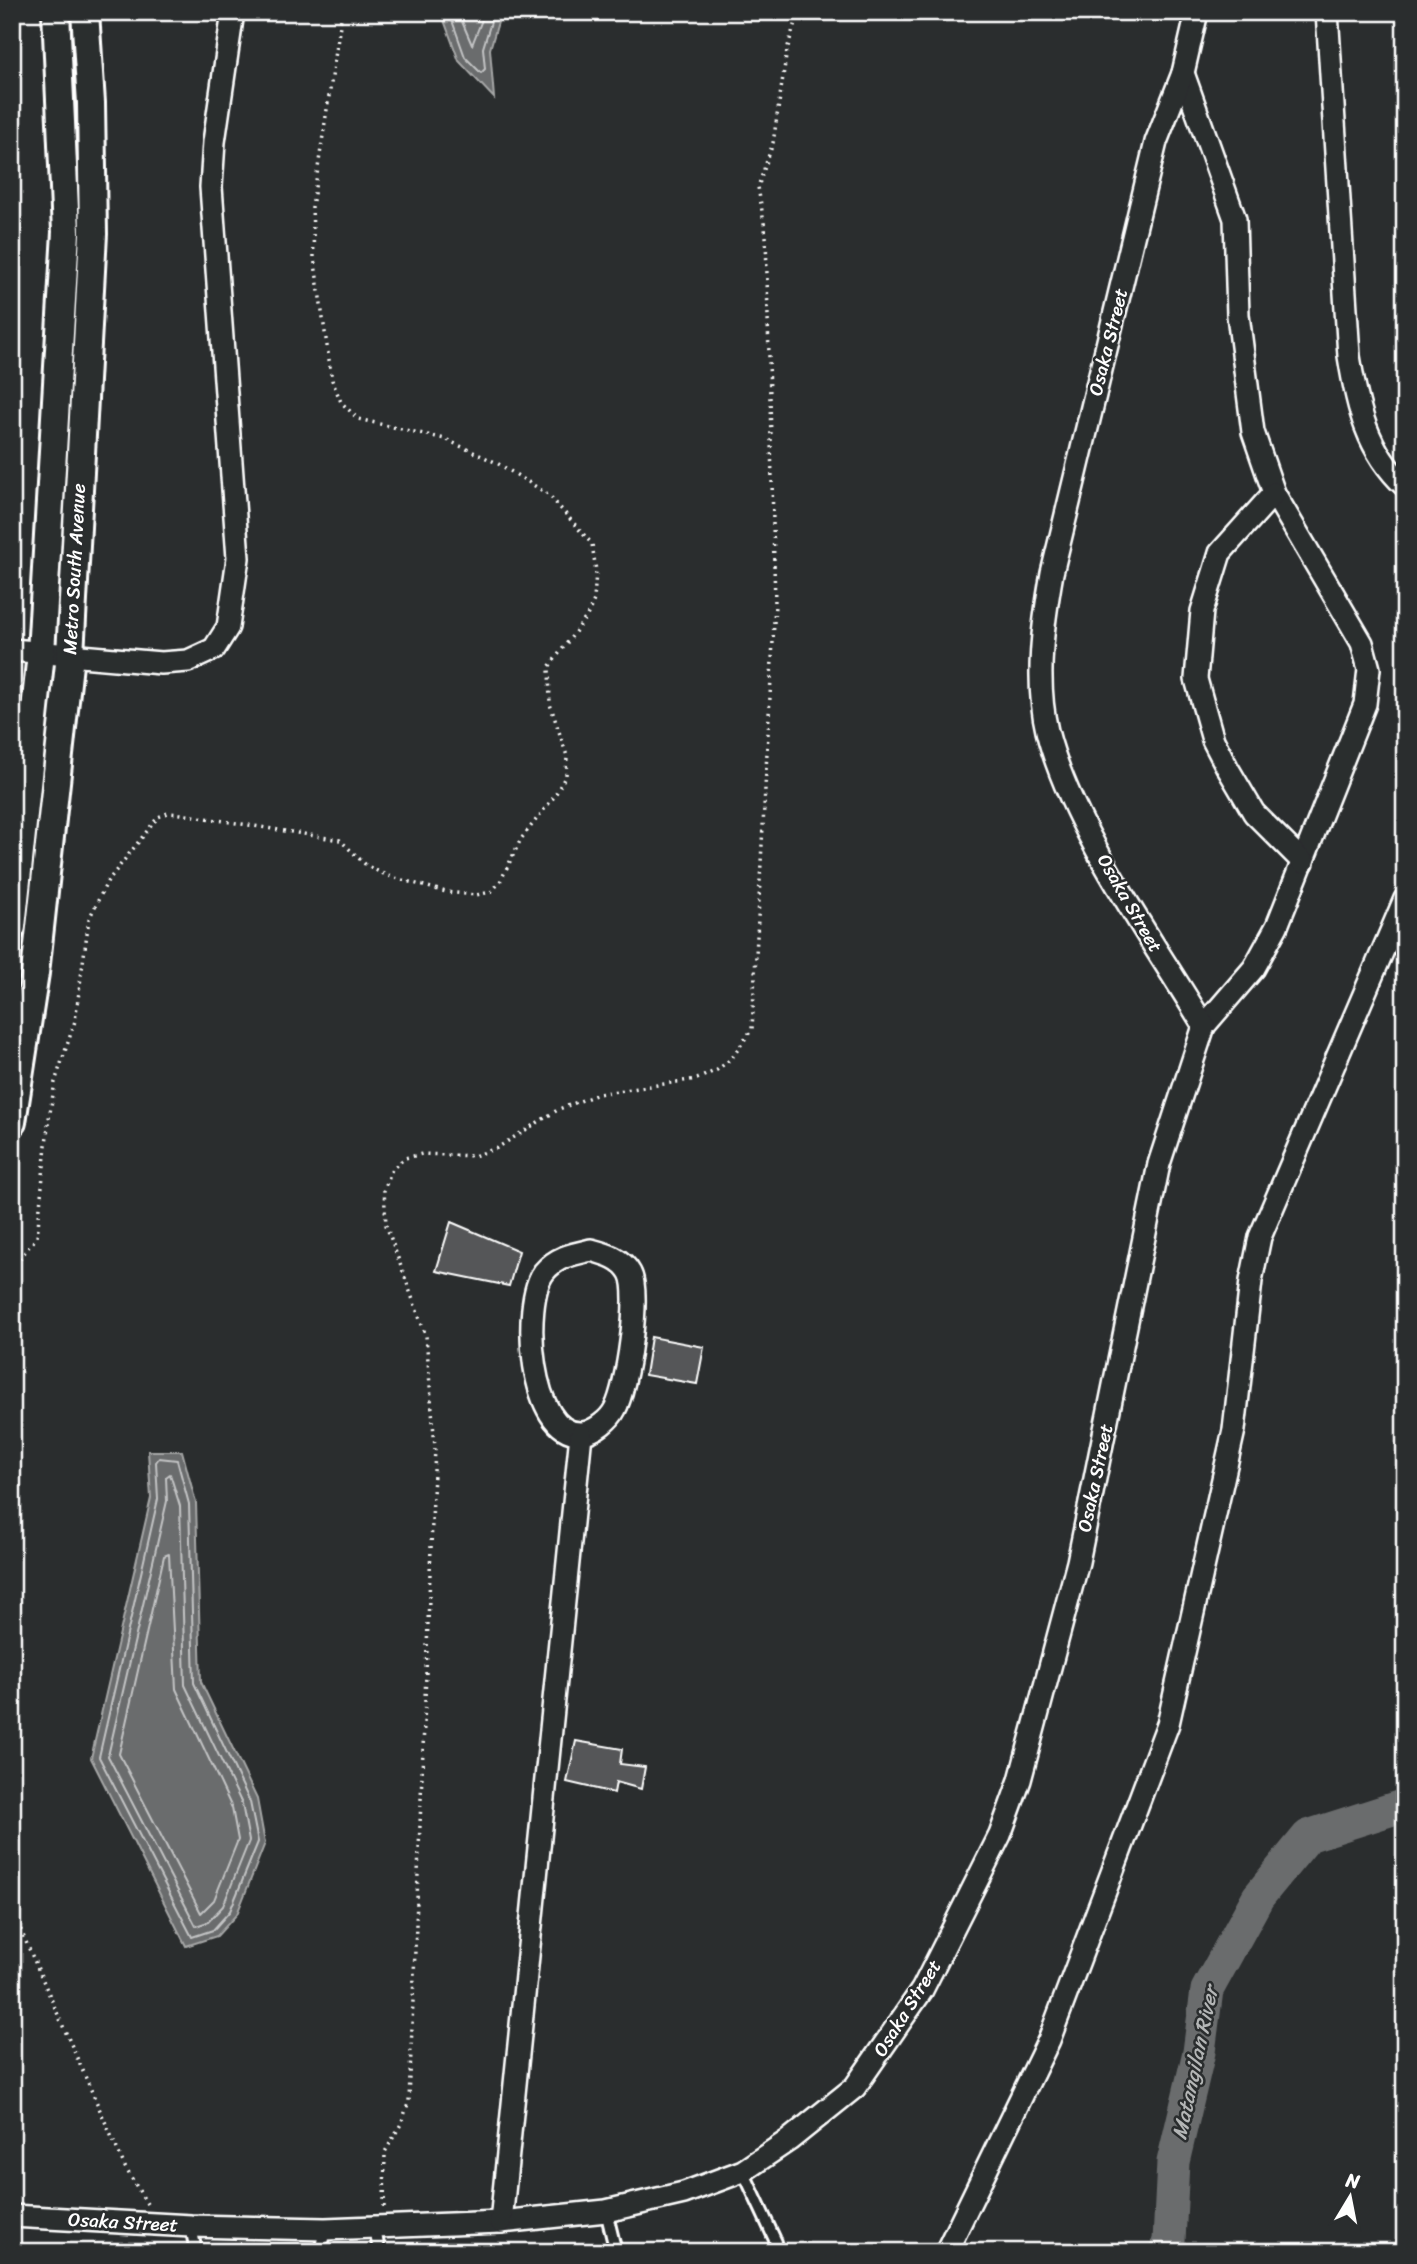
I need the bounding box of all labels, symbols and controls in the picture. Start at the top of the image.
street label: Osaka Street [1079,285,1137,399]
street label: Metro South Avenue [53,482,95,655]
street label: Osaka Street [1088,847,1172,959]
street label: Osaka Street [1067,1421,1123,1535]
street label: Osaka Street [864,1953,950,2063]
water label: Matangilan River [1160,1979,1231,2143]
north arrow [1316,2162,1386,2232]
text: N [1343,2163,1363,2198]
street label: Osaka Street [67,2203,179,2241]

